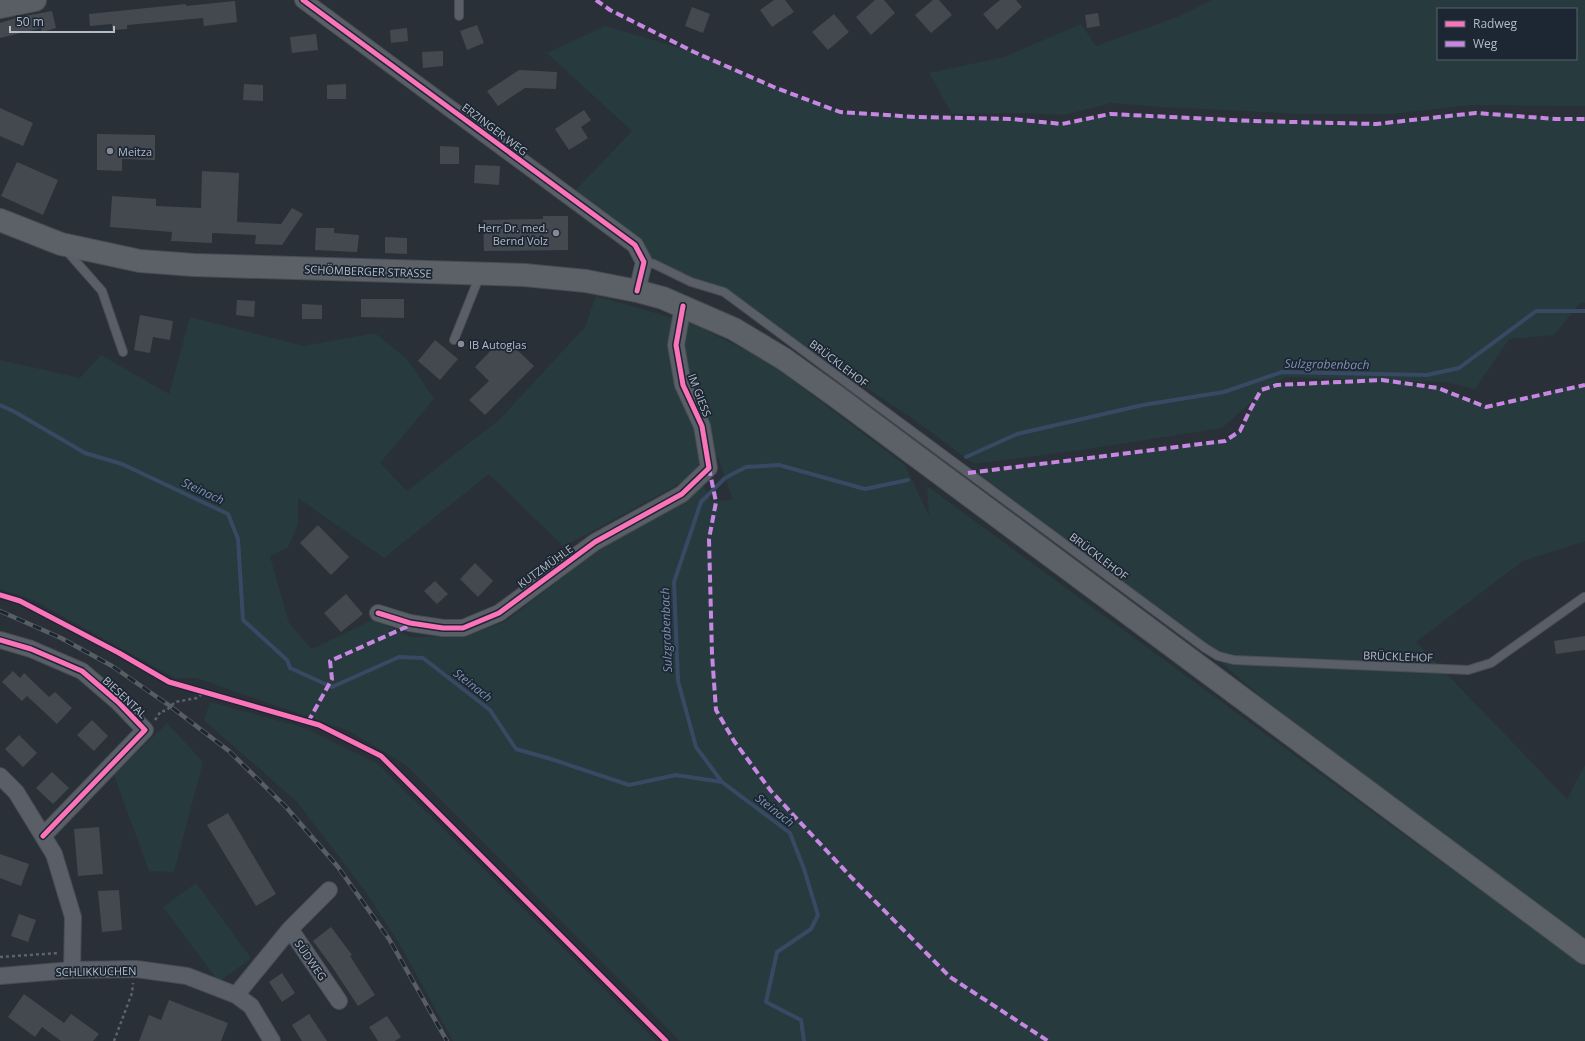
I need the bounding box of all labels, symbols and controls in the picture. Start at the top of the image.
scale bar [10,8,114,34]
legend [1437,8,1577,60]
text: 50 m [16,13,44,30]
text: Radweg [1473,15,1517,32]
text: Weg [1473,35,1498,52]
street label: ERZINGER WEG [459,99,531,159]
place label: Meitza [118,144,152,159]
marker: Meitza [105,146,115,156]
place label: Herr Dr. med. Bernd Volz [478,220,548,248]
marker: Herr Dr. med. Bernd Volz [551,228,561,238]
street label: SCHÖMBERGER STRASSE [304,261,432,281]
street label: BRÜCKLEHOF [807,336,872,390]
place label: IB Autoglas [469,337,526,352]
marker: IB Autoglas [456,339,466,349]
water label: Sulzgrabenbach [1284,355,1370,373]
street label: IM GIESS [685,371,715,419]
water label: Steinach [179,474,227,508]
street label: BRÜCKLEHOF [1067,529,1132,583]
street label: KUTZMÜHLE [514,541,576,591]
water label: Sulzgrabenbach [656,587,676,673]
street label: BRÜCKLEHOF [1363,647,1433,665]
water label: Steinach [450,664,496,706]
street label: BIESENTAL [100,673,151,722]
water label: Steinach [752,789,798,831]
street label: SÜDWEG [292,937,330,983]
street label: SCHLIKKUCHEN [55,963,137,979]

